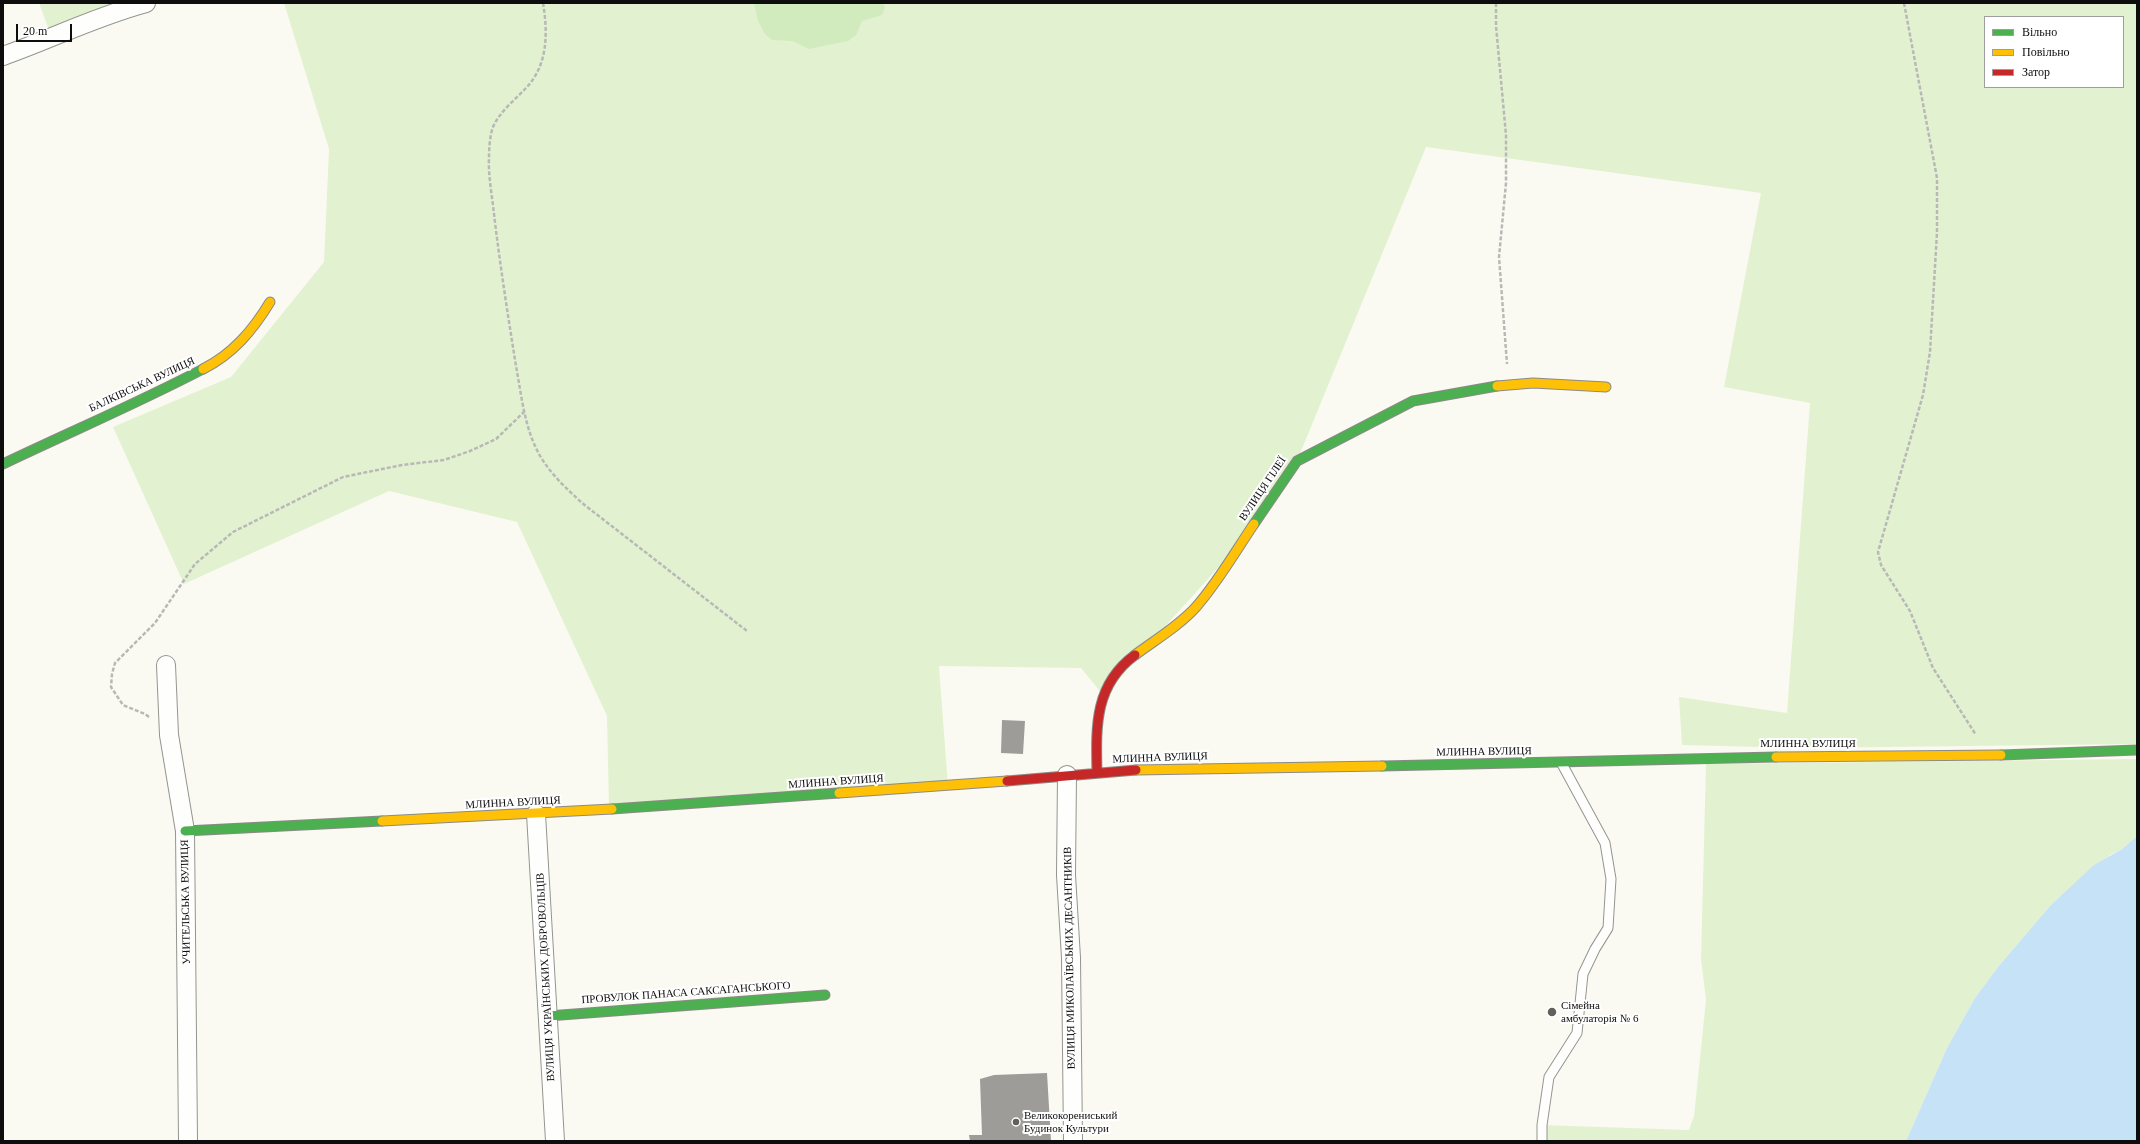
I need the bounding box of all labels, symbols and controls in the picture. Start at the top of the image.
scale bar [18,16,74,42]
legend [1984,16,2124,88]
text: 20 m [23,24,47,38]
text: Вільно [2022,25,2057,39]
text: Повільно [2022,45,2070,59]
text: Затор [2022,65,2050,79]
street label: БАЛКІВСЬКА ВУЛИЦЯ [87,355,197,415]
street label: ВУЛИЦЯ ГІЛЕЇ [1237,455,1289,523]
street label: МЛИННА ВУЛИЦЯ [1760,737,1856,751]
street label: МЛИННА ВУЛИЦЯ [1436,745,1532,759]
street label: МЛИННА ВУЛИЦЯ [1112,750,1208,766]
street label: МЛИННА ВУЛИЦЯ [788,772,884,792]
street label: МЛИННА ВУЛИЦЯ [465,794,561,812]
street label: УЧИТЕЛЬСЬКА ВУЛИЦЯ [178,839,194,965]
street label: ВУЛИЦЯ МИКОЛАЇВСЬКИХ ДЕСАНТНИКІВ [1061,847,1079,1069]
street label: ВУЛИЦЯ УКРАЇНСЬКИХ ДОБРОВОЛЬЦІВ [534,872,558,1082]
street label: ПРОВУЛОК ПАНАСА САКСАГАНСЬКОГО [581,979,791,1007]
place label: Сімейна амбулаторія № 6 [1561,999,1638,1025]
marker: Сімейна амбулаторія № 6 [1546,1006,1558,1018]
place label: Великокорениський Будинок Культури [1024,1109,1117,1135]
marker: Великокорениський Будинок Культури [1011,1117,1021,1127]

